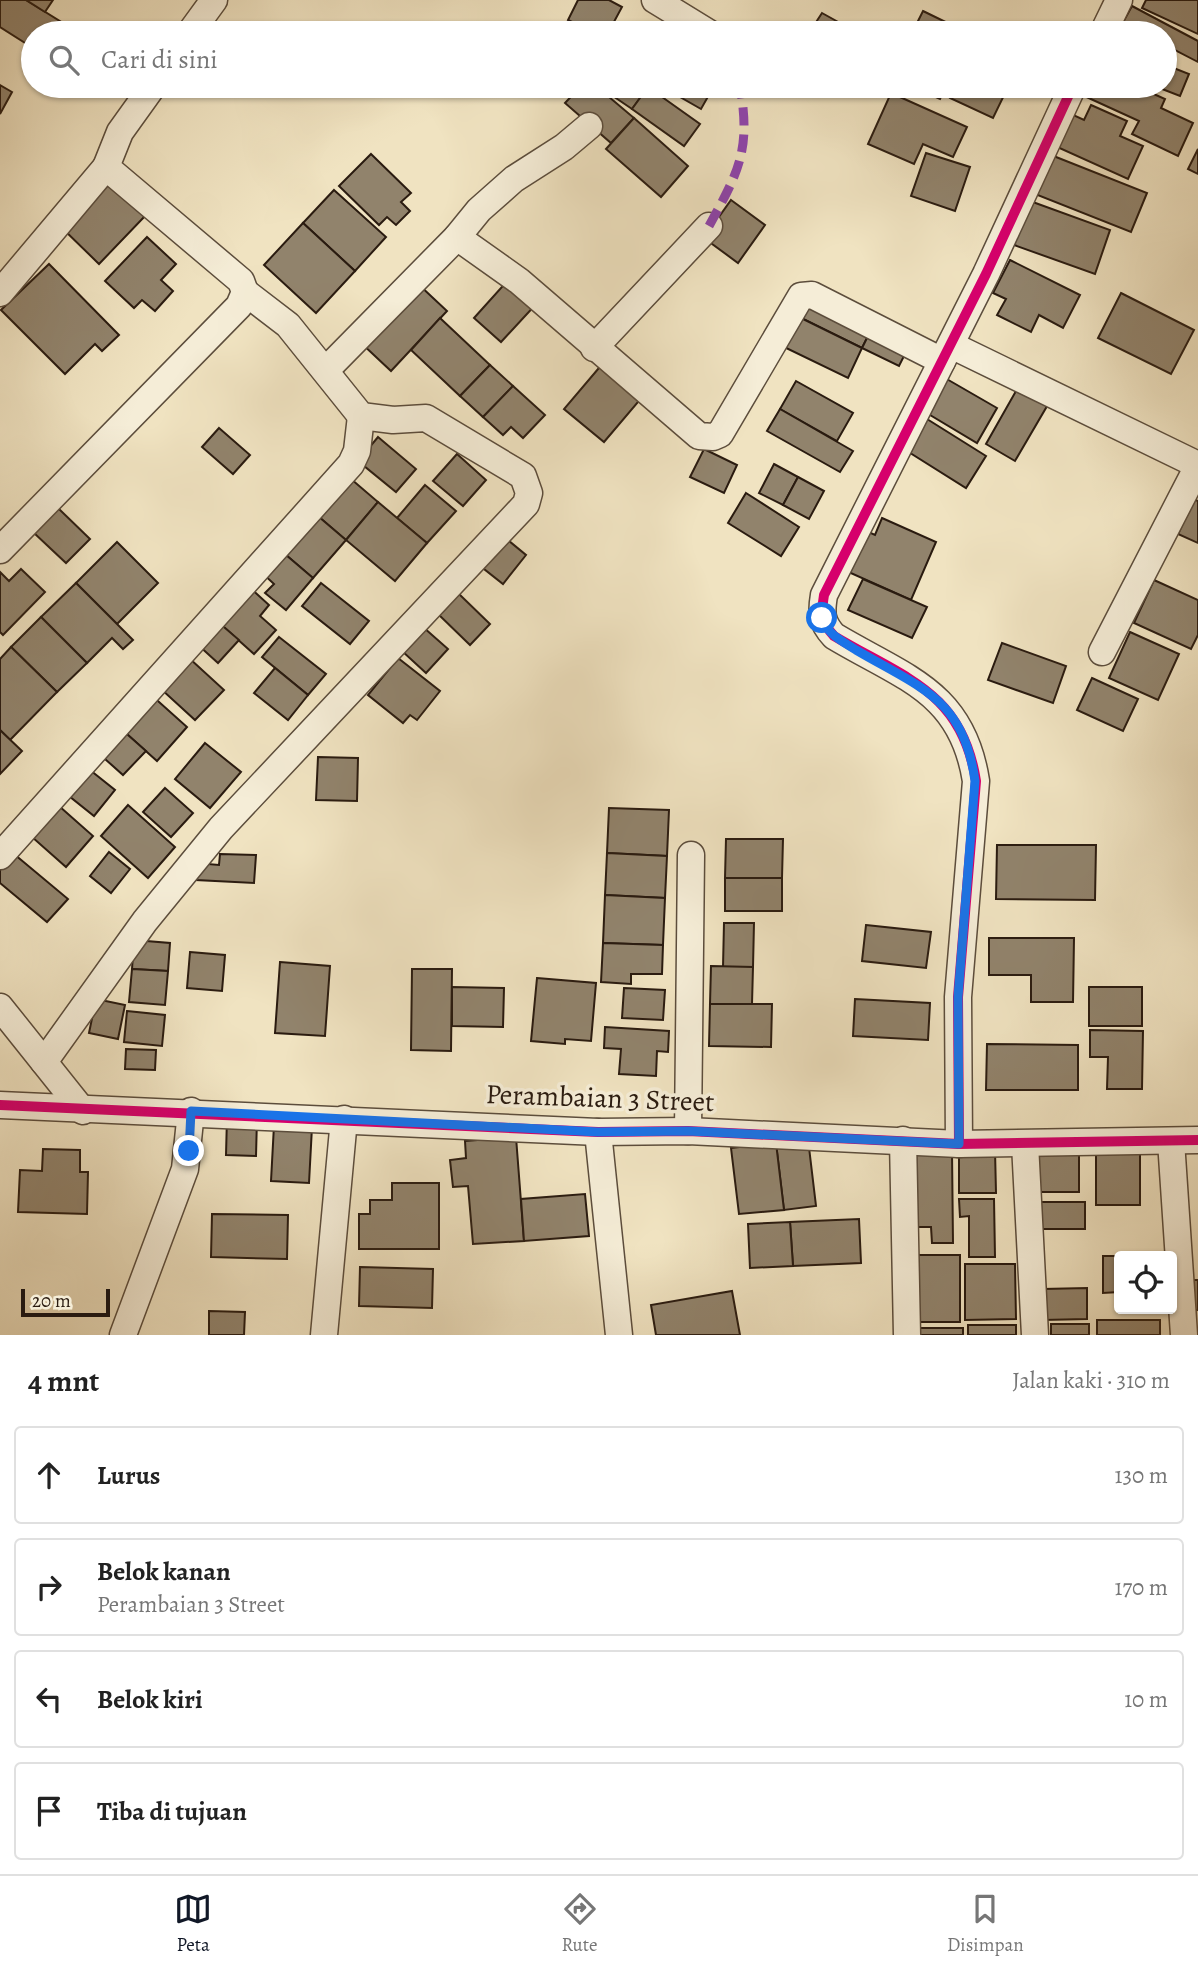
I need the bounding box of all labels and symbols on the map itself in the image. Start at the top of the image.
route start [806,602,837,633]
street label: Perambaian 3 Street [485,1075,715,1121]
route end [173,1135,204,1166]
scale bar [21,1286,110,1318]

